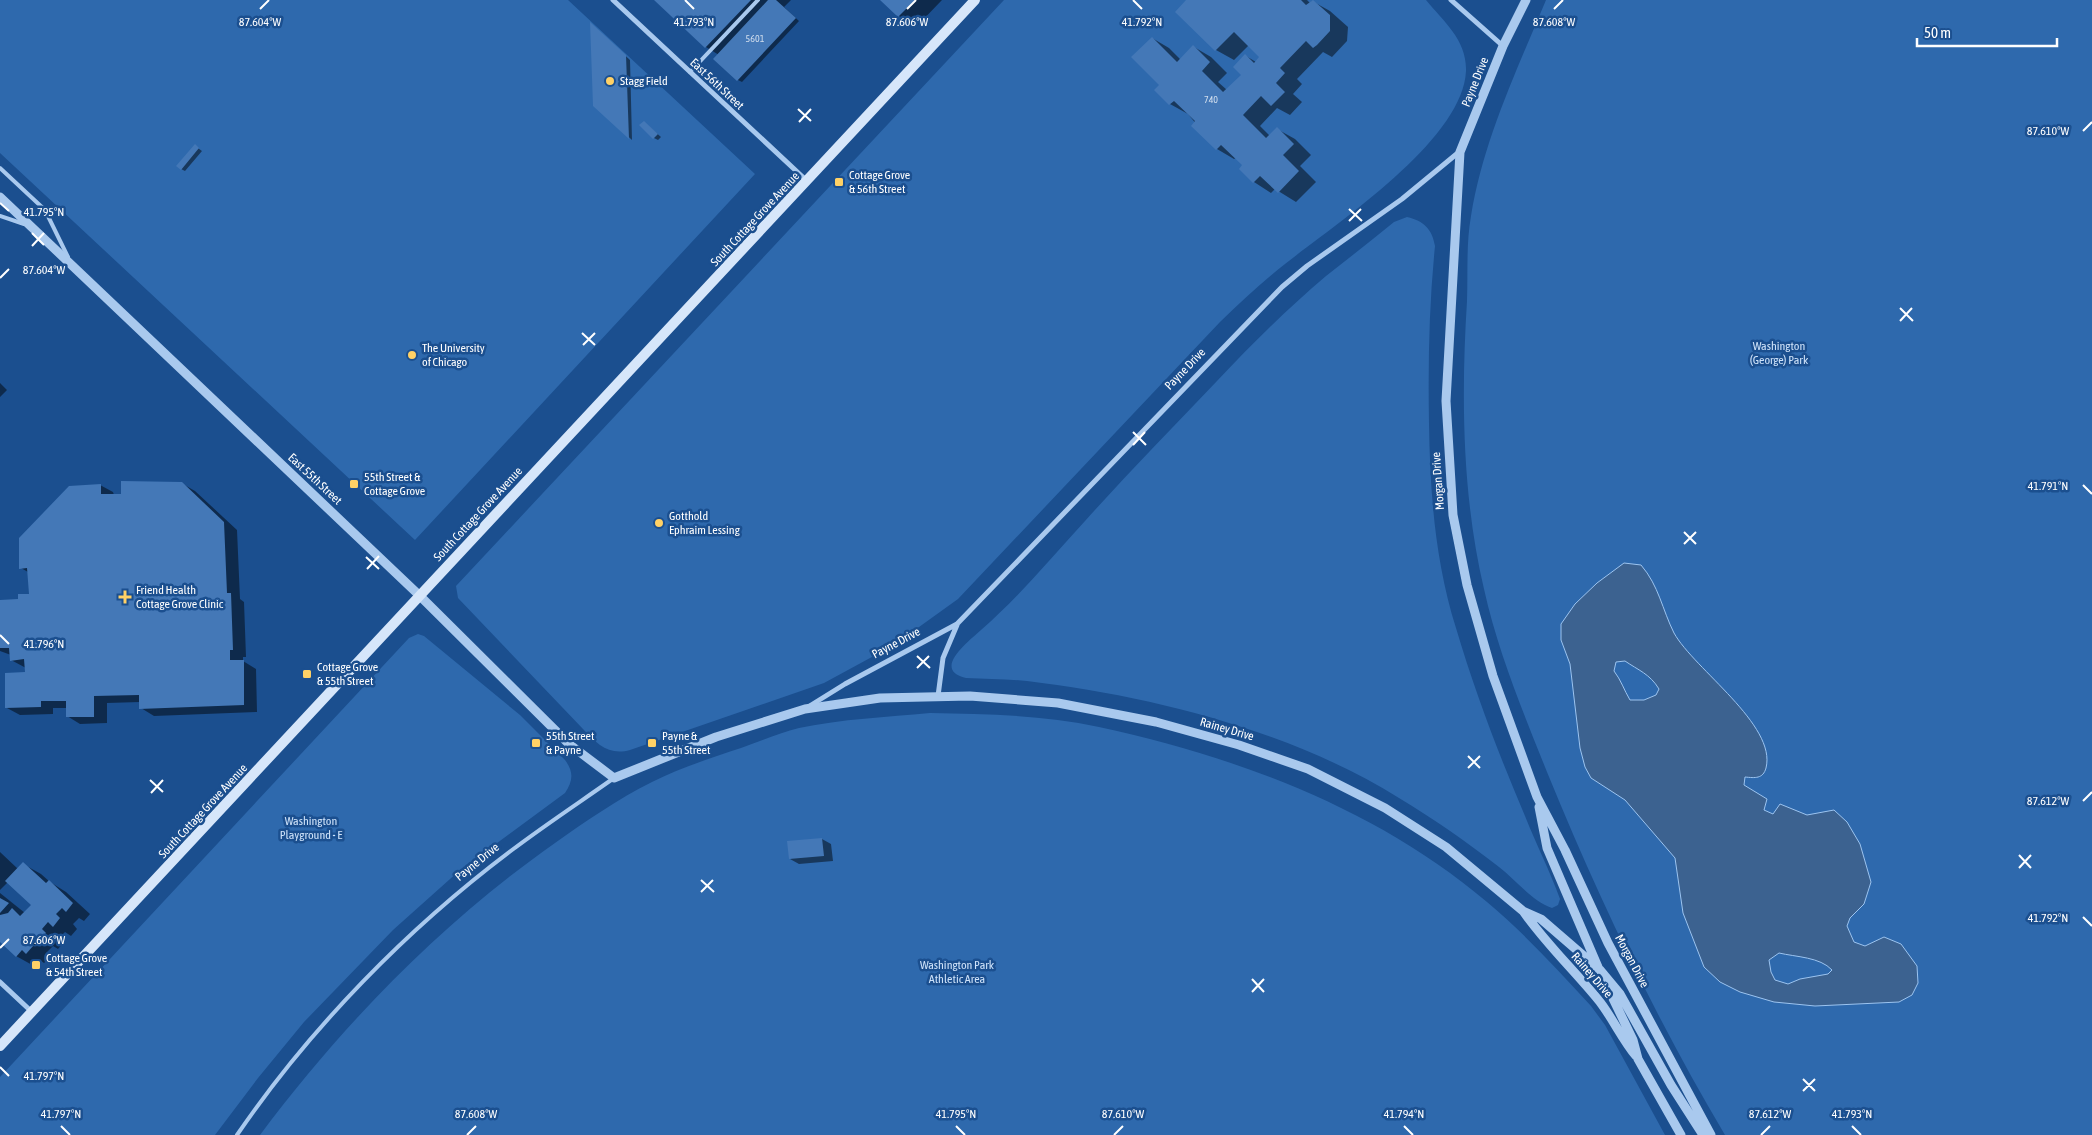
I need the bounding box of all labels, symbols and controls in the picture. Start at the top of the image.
text: 87.604°W [239,15,281,29]
text: 41.793°N [674,15,714,29]
text: 87.606°W [886,15,928,29]
text: 41.792°N [1122,15,1162,29]
text: 87.608°W [1533,15,1575,29]
scale bar [1917,15,2057,47]
text: 50 m [1924,24,1951,41]
house number: 5601 [746,33,765,44]
street label: Payne Drive [1459,55,1491,109]
street label: East 56th Street [687,56,747,113]
place label: Stagg Field [620,74,668,88]
marker: Stagg Field [604,75,616,87]
house number: 740 [1204,94,1218,105]
text: 87.610°W [2027,124,2069,138]
place label: Cottage Grove & 56th Street [849,168,910,196]
street label: South Cottage Grove Avenue [708,169,802,269]
marker: Cottage Grove & 56th Street [833,176,845,188]
text: 41.795°N [24,205,64,219]
text: 87.604°W [23,263,65,277]
park label: Washington (George) Park [1750,339,1809,367]
place label: The University of Chicago [422,341,485,369]
street label: Payne Drive [1162,345,1208,393]
marker: The University of Chicago [406,349,418,361]
street label: East 55th Street [285,451,345,508]
street label: Morgan Drive [1429,452,1447,510]
street label: South Cottage Grove Avenue [431,464,525,564]
place label: 55th Street & Cottage Grove [364,470,425,498]
marker: 55th Street & Cottage Grove [348,478,360,490]
text: 41.791°N [2028,479,2068,493]
place label: Gotthold Ephraim Lessing [669,509,741,537]
marker: Gotthold Ephraim Lessing [653,517,665,529]
place label: Friend Health Cottage Grove Clinic [136,583,224,611]
marker: Friend Health Cottage Grove Clinic [118,590,132,604]
street label: Payne Drive [870,625,922,661]
text: 41.796°N [24,637,64,651]
place label: Cottage Grove & 55th Street [317,660,378,688]
marker: Cottage Grove & 55th Street [301,668,313,680]
street label: Rainey Drive [1198,715,1256,743]
place label: 55th Street & Payne [546,729,595,757]
place label: Payne & 55th Street [662,729,711,757]
marker: 55th Street & Payne [530,737,542,749]
marker: Payne & 55th Street [646,737,658,749]
street label: South Cottage Grove Avenue [156,761,250,861]
text: 87.612°W [2027,794,2069,808]
park label: Washington Playground - E [280,814,342,842]
street label: Payne Drive [452,840,502,884]
text: 41.792°N [2028,911,2068,925]
street label: Morgan Drive [1612,932,1652,990]
text: 87.606°W [23,933,65,947]
street label: Rainey Drive [1569,950,1615,1000]
place label: Cottage Grove & 54th Street [46,951,107,979]
park label: Washington Park Athletic Area [920,958,995,986]
marker: Cottage Grove & 54th Street [30,959,42,971]
text: 41.797°N [24,1069,64,1083]
text: 41.797°N [41,1107,81,1121]
text: 87.608°W [455,1107,497,1121]
text: 41.795°N [936,1107,976,1121]
text: 87.610°W [1102,1107,1144,1121]
text: 41.794°N [1384,1107,1424,1121]
text: 87.612°W [1749,1107,1791,1121]
text: 41.793°N [1832,1107,1872,1121]

